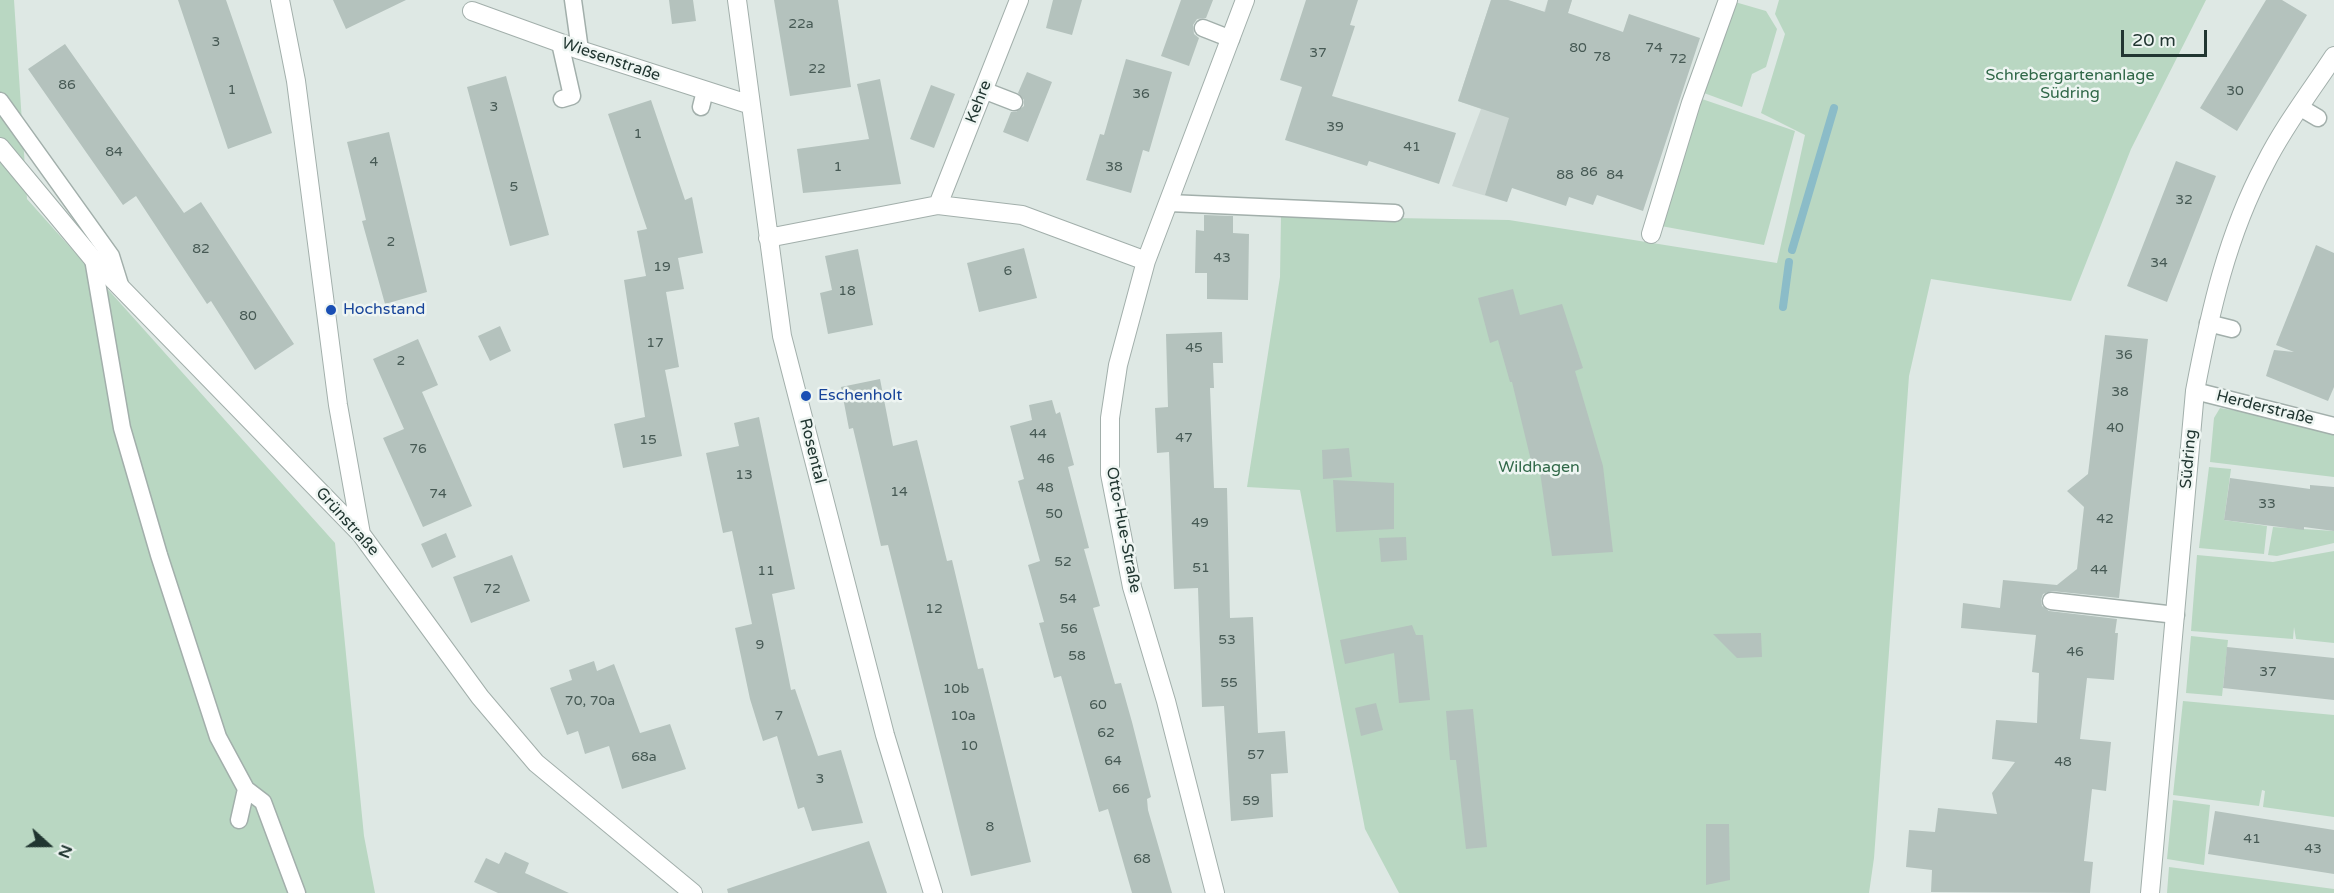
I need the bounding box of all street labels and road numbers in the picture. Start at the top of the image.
street label: Wiesenstraße [559,34,663,86]
street label: Kehre [962,78,996,126]
street label: Herderstraße [2214,387,2316,429]
street label: Rosental [795,416,829,486]
street label: Südring [2177,429,2201,489]
street label: Otto-Hue-Straße [1101,465,1145,595]
street label: Grünstraße [311,484,383,560]

